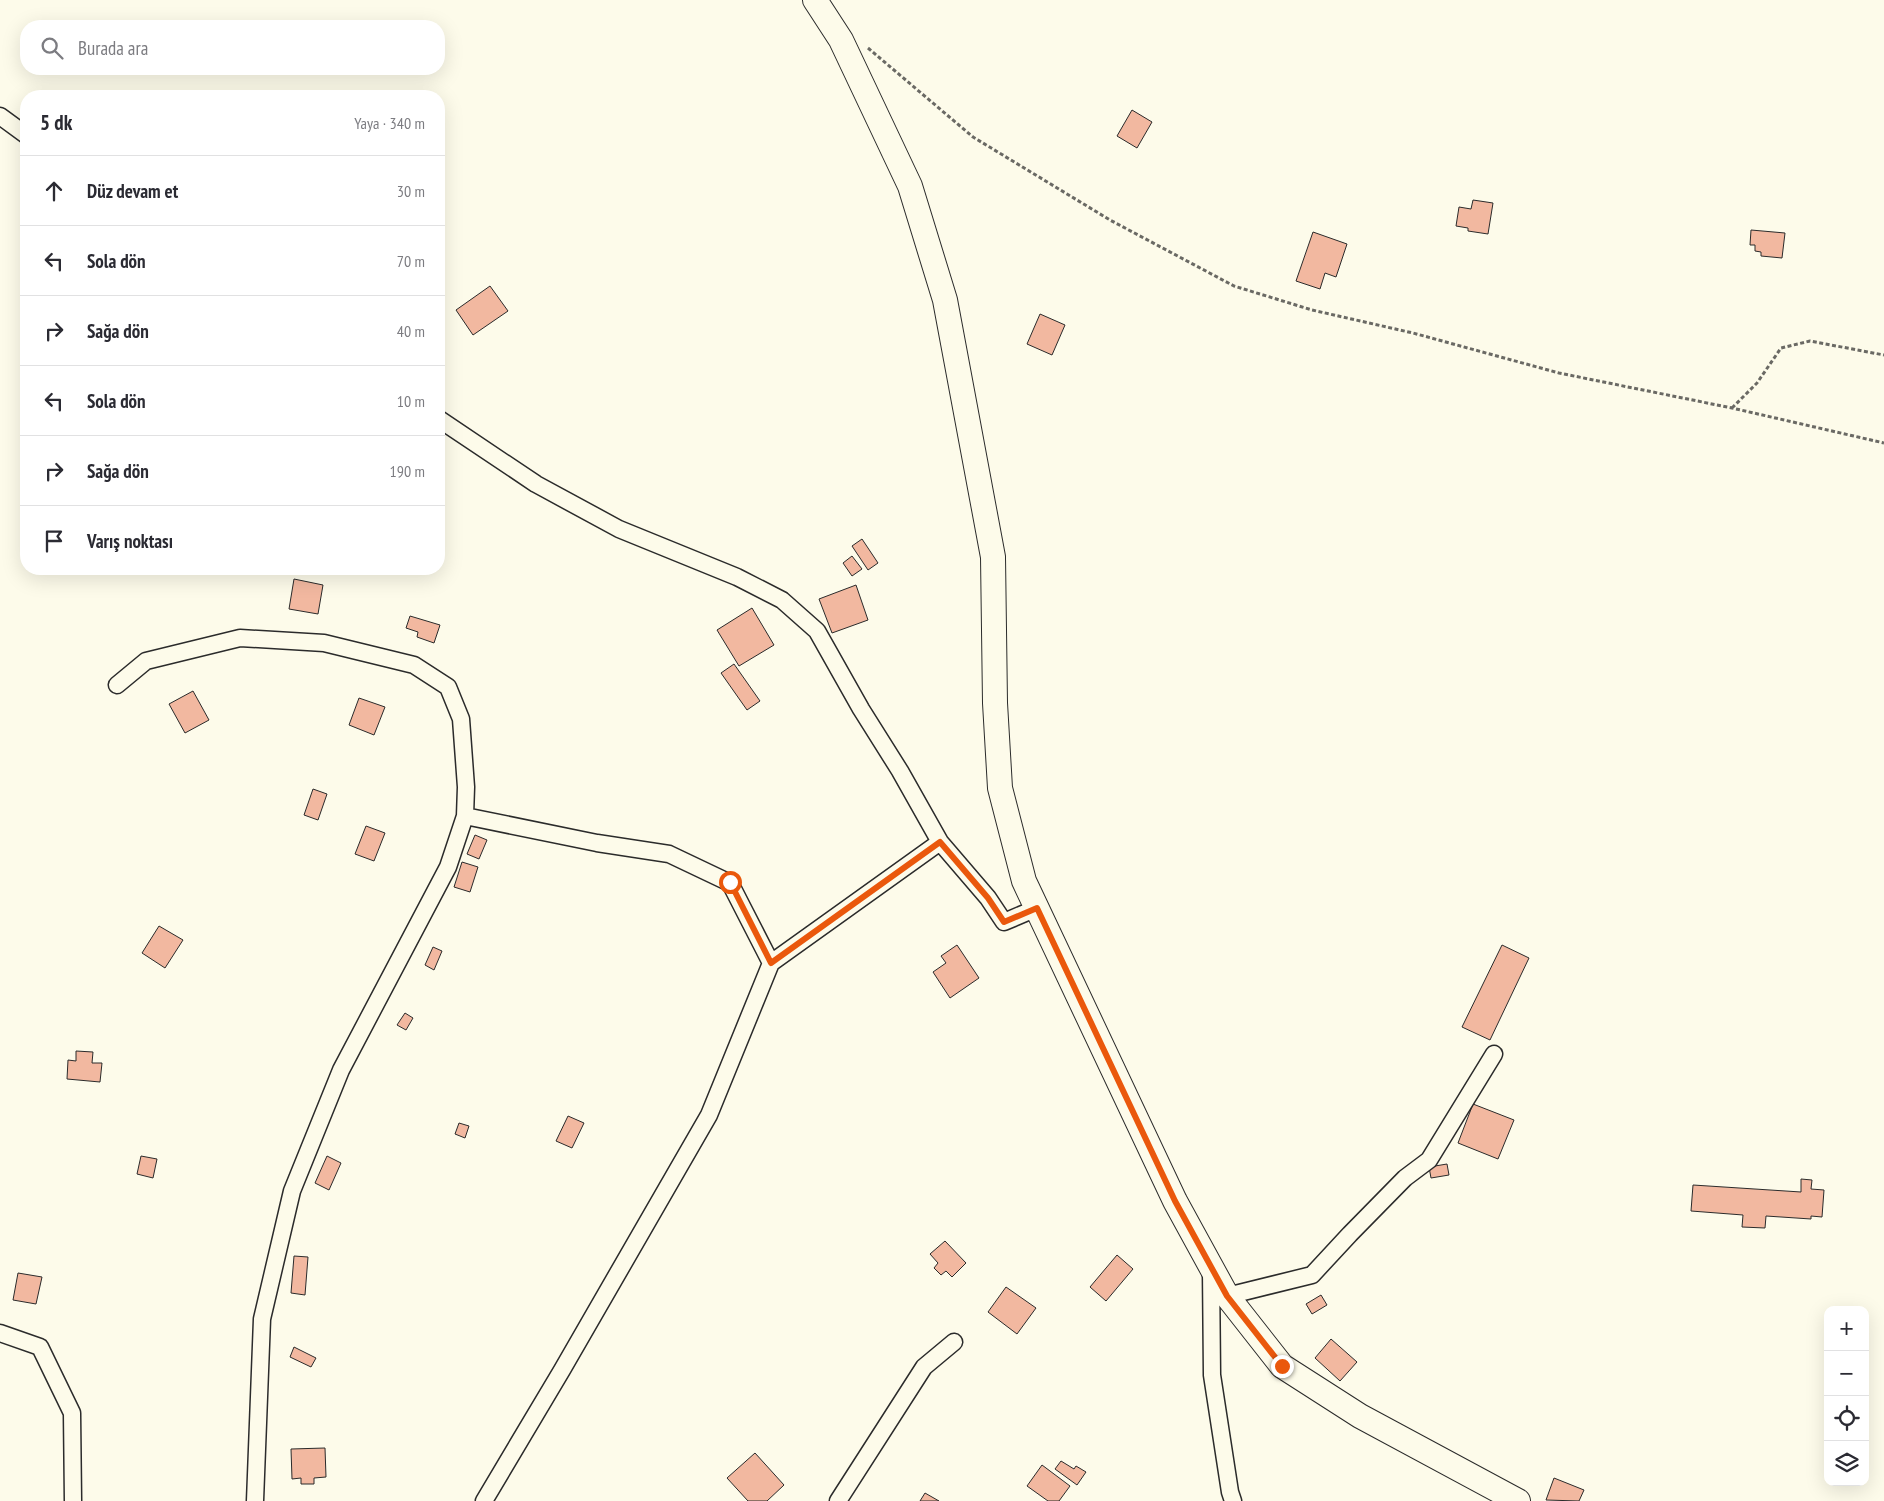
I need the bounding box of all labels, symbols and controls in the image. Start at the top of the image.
search box [20,20,445,75]
icon: search [38,34,66,62]
text: Burada ara [78,36,148,60]
text: 5 dk [40,109,72,136]
text: Yaya · 340 m [354,113,425,133]
icon: ahead [40,177,68,205]
text: Düz devam et [87,179,178,203]
text: 30 m [397,181,425,201]
icon: left [40,247,68,275]
text: Sola dön [87,249,146,273]
text: 70 m [397,251,425,271]
icon: right [40,317,68,345]
text: Sağa dön [87,319,149,343]
text: 40 m [397,321,425,341]
icon: left [40,387,68,415]
text: Sola dön [87,389,146,413]
text: 10 m [397,391,425,411]
icon: right [40,457,68,485]
text: Sağa dön [87,459,149,483]
text: 190 m [390,461,425,481]
icon: arrive [40,527,68,555]
text: Varış noktası [87,529,173,553]
route start [719,871,742,894]
map controls [1824,1306,1869,1486]
button: + [1824,1306,1869,1351]
button: − [1824,1351,1869,1396]
route end [1271,1355,1294,1378]
button: locate [1824,1396,1869,1441]
button: layers [1824,1441,1869,1486]

